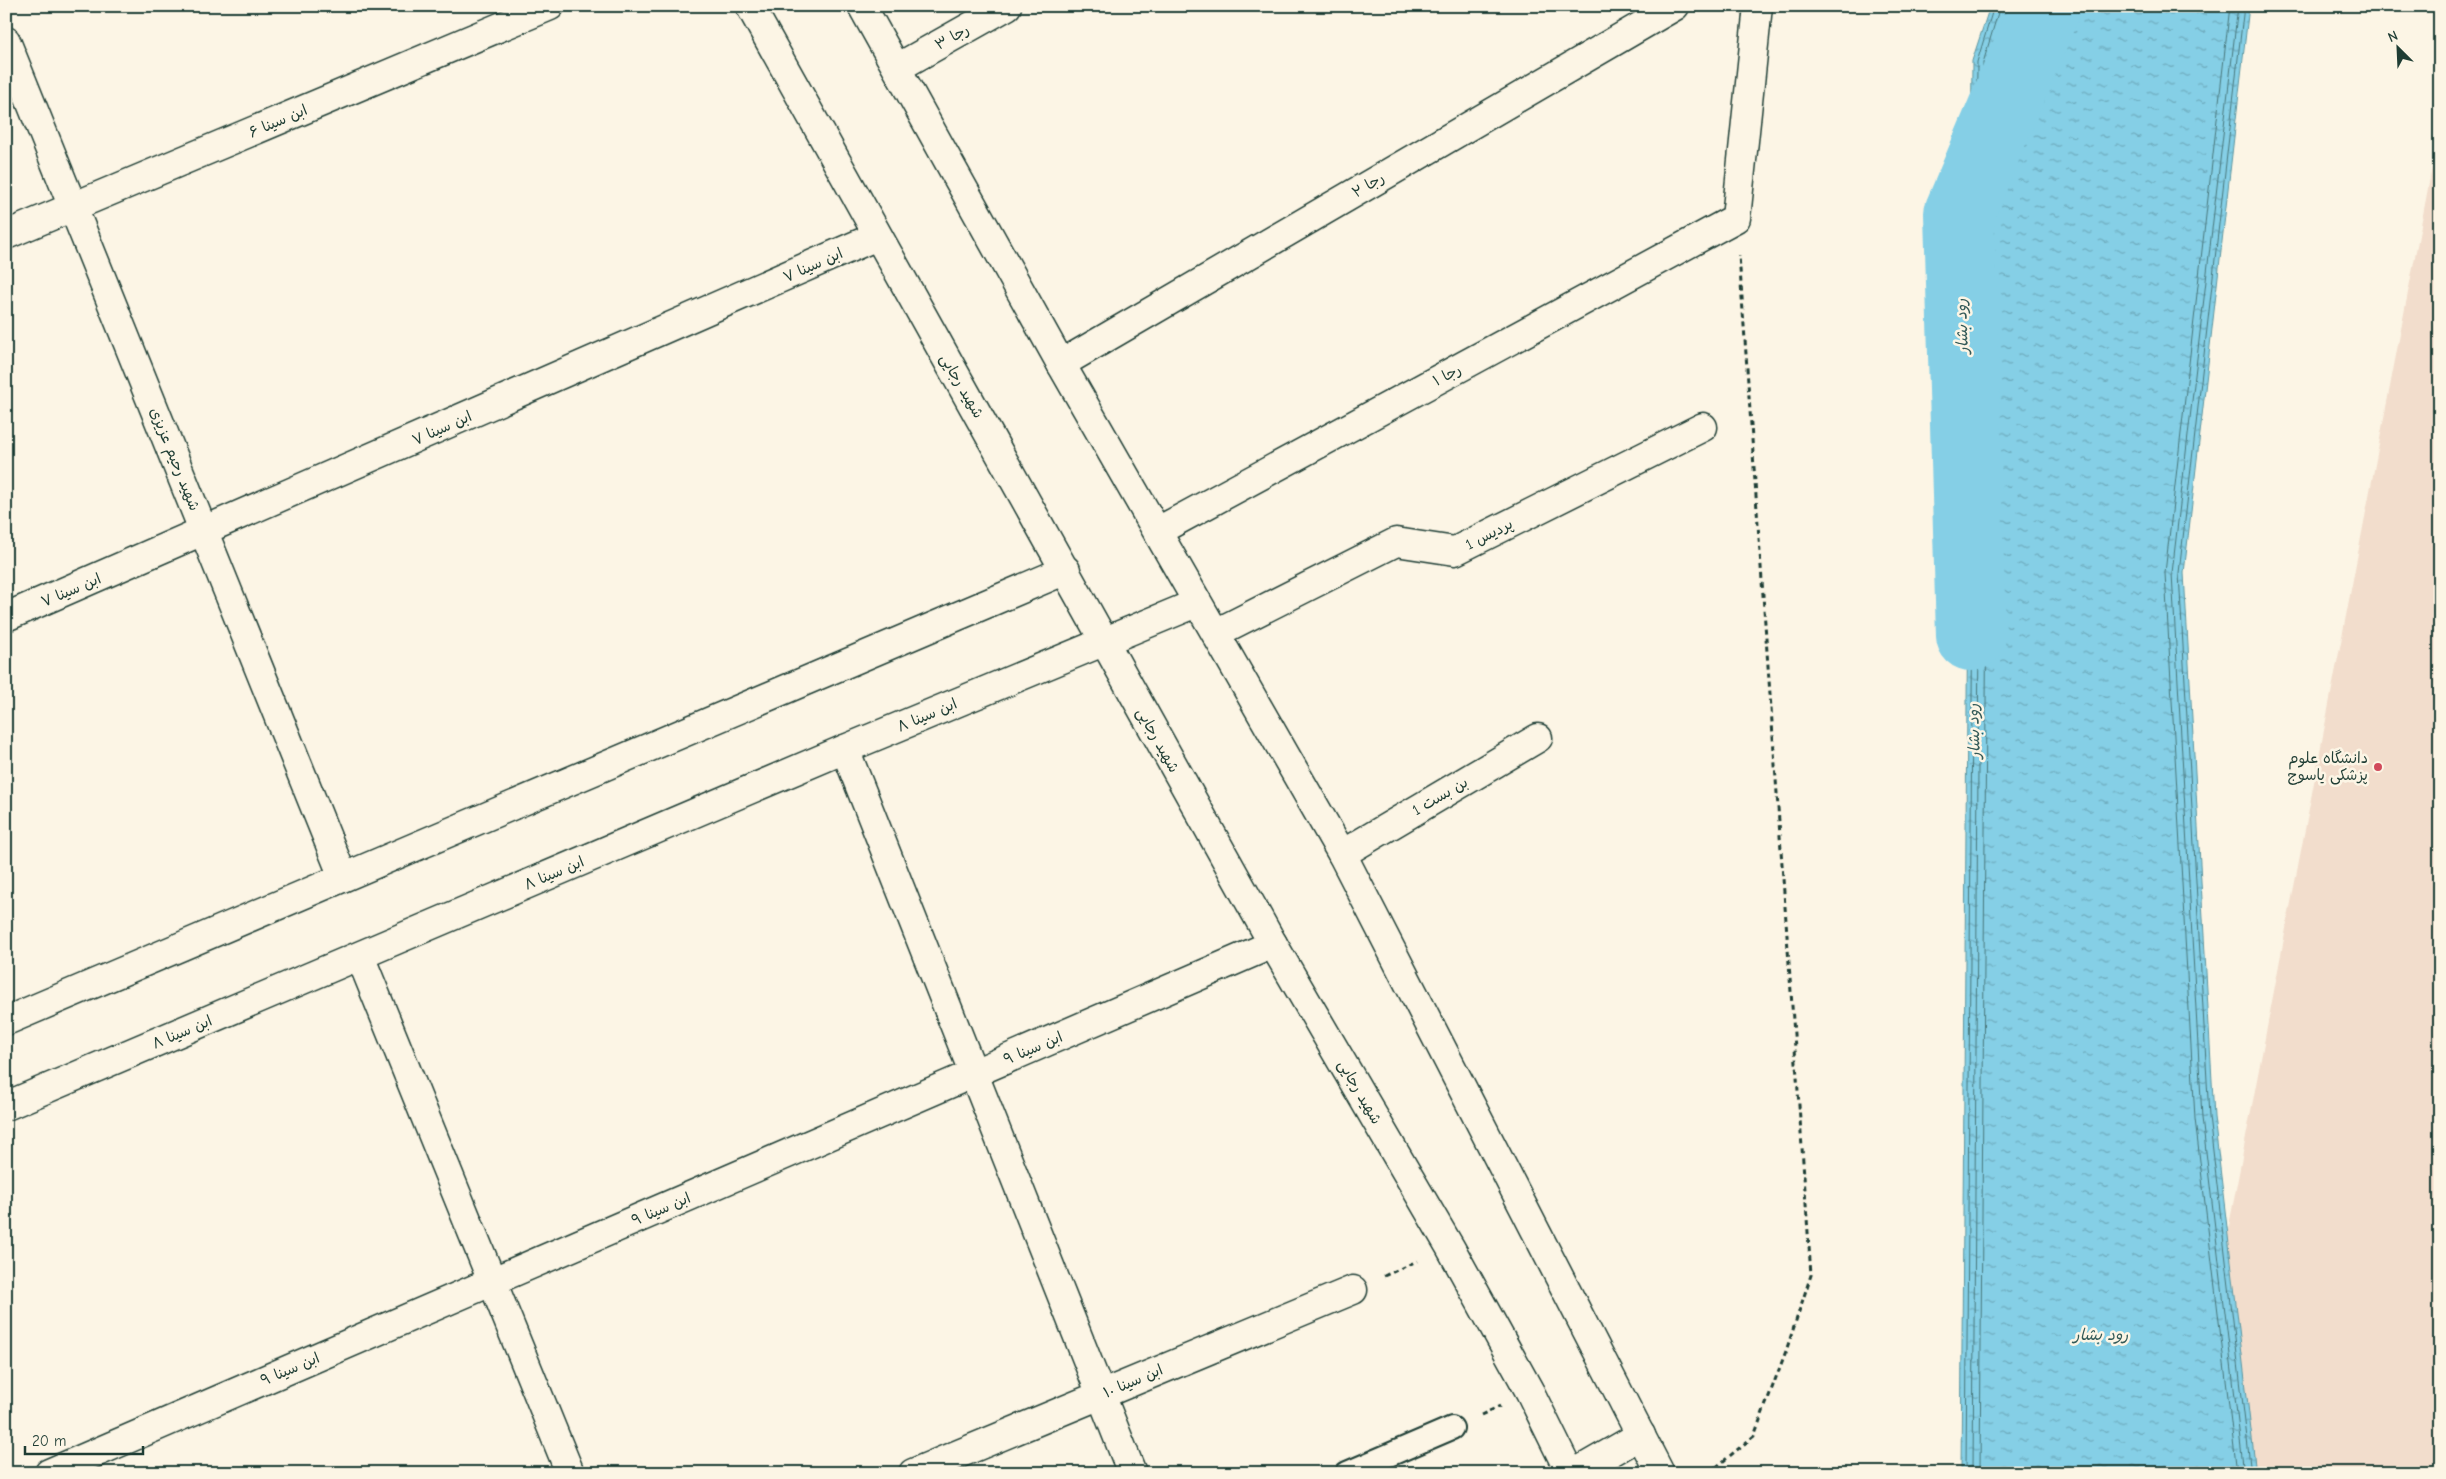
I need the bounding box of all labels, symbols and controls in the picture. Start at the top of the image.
street label: رجا ۳ [932,20,972,54]
north arrow [2374,22,2424,72]
text: N [2385,27,2401,46]
street label: ابن سینا ۶ [246,101,310,141]
street label: رجا ۲ [1349,169,1387,201]
street label: ابن سینا ۷ [780,244,846,286]
water label: رود بشار [1952,298,1973,356]
street label: شهید رجایی [936,351,988,422]
street label: رجا ۱ [1430,360,1464,390]
street label: شهید رحیم عزیزی [144,405,204,514]
street label: ابن سینا ۷ [409,407,475,449]
street label: پردیس 1 [1462,515,1516,554]
street label: ابن سینا ۷ [38,569,104,611]
street label: ابن سینا ۸ [894,694,960,736]
water label: رود بشار [1964,703,1985,761]
street label: شهید رجایی [1132,704,1183,776]
place label: دانشگاه علوم پزشکی یاسوج [2287,749,2368,785]
marker: دانشگاه علوم پزشکی یاسوج [2372,761,2384,773]
street label: بن بست 1 [1409,773,1471,819]
street label: ابن سینا ۸ [521,852,587,894]
street label: ابن سینا ۸ [149,1011,215,1053]
street label: ابن سینا ۹ [1001,1028,1065,1068]
street label: شهید رجایی [1334,1057,1386,1128]
street label: ابن سینا ۹ [629,1189,693,1229]
water label: رود بشار [2072,1326,2128,1345]
street label: ابن سینا ۹ [258,1349,322,1389]
street label: ابن سینا ۱۰ [1100,1360,1166,1402]
scale bar [25,1424,142,1456]
text: 20 m [32,1432,66,1450]

